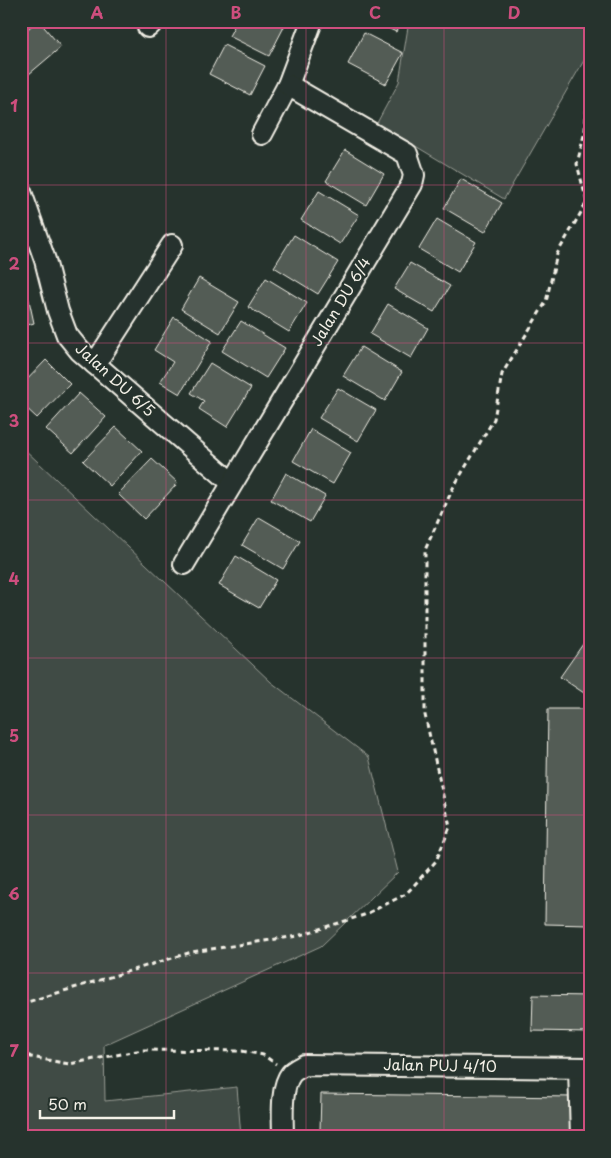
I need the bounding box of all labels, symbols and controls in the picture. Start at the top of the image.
text: A [91,0,104,24]
text: B [231,0,242,24]
text: C [369,0,381,24]
text: D [508,0,520,24]
text: 1 [10,93,18,117]
text: 2 [8,251,20,275]
street label: Jalan DU 6/4 [304,252,375,350]
street label: Jalan DU 6/5 [71,337,161,421]
text: 3 [9,408,19,432]
text: 4 [9,566,20,590]
text: 5 [9,723,19,747]
text: 6 [8,881,20,905]
text: 7 [9,1038,19,1062]
street label: Jalan PUJ 4/10 [383,1052,497,1077]
scale bar [40,1088,174,1120]
text: 50 m [48,1092,87,1115]

